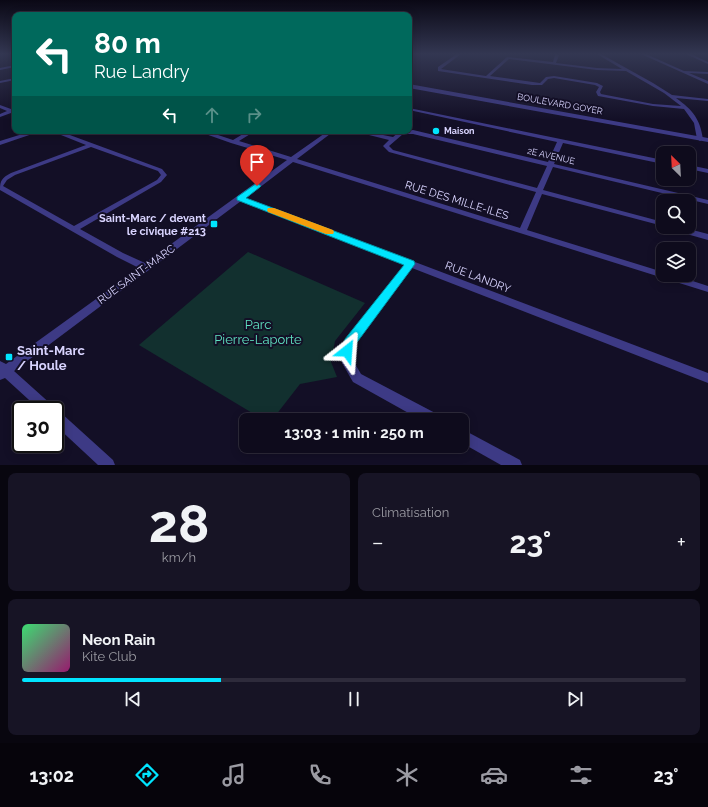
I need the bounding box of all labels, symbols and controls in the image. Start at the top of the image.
text: 80 m [94,27,161,60]
icon: left [28,28,80,80]
text: Rue Landry [94,61,190,82]
street label: BOULEVARD GOYER [517,92,604,116]
icon: left [159,104,181,126]
icon: ahead [201,104,223,126]
icon: right [243,104,265,126]
marker: Maison [431,126,441,136]
place label: Maison [444,126,475,136]
pin [240,145,274,186]
street label: 2E AVENUE [526,146,576,166]
north arrow [656,146,696,186]
map controls [656,146,696,282]
icon: arrive [246,151,268,173]
street label: RUE DES MILLE-ILES [403,178,511,223]
button: search [656,194,696,234]
place label: Saint-Marc / devant le civique #213 [99,212,207,238]
marker: Saint-Marc / devant le civique #213 [209,219,219,229]
street label: RUE SAINT-MARC [95,242,178,307]
button: layers [656,242,696,282]
street label: RUE LANDRY [443,259,512,296]
park label: Parc Pierre-Laporte [214,317,302,347]
position arrow [326,330,368,372]
place label: Saint-Marc / Houle [17,343,86,373]
marker: Saint-Marc / Houle [4,352,14,362]
speed limit sign: 30 [12,401,64,453]
text: 13:03 · 1 min · 250 m [284,424,424,442]
text: 28 [149,493,209,554]
text: Climatisation [372,505,449,520]
text: 23° [509,525,551,560]
text: − [372,529,384,555]
text: + [677,529,686,555]
text: km/h [162,550,196,565]
text: Neon Rain [82,631,155,649]
text: Kite Club [82,649,137,664]
icon: previous [122,688,144,710]
icon: pause [343,688,365,710]
icon: next [564,688,586,710]
icon: directions [133,761,161,789]
icon: music [220,761,248,789]
icon: phone [306,761,334,789]
icon: climate [393,761,421,789]
icon: car [480,761,508,789]
icon: filters [567,761,595,789]
text: 13:02 [29,765,74,786]
text: 23° [653,765,679,786]

